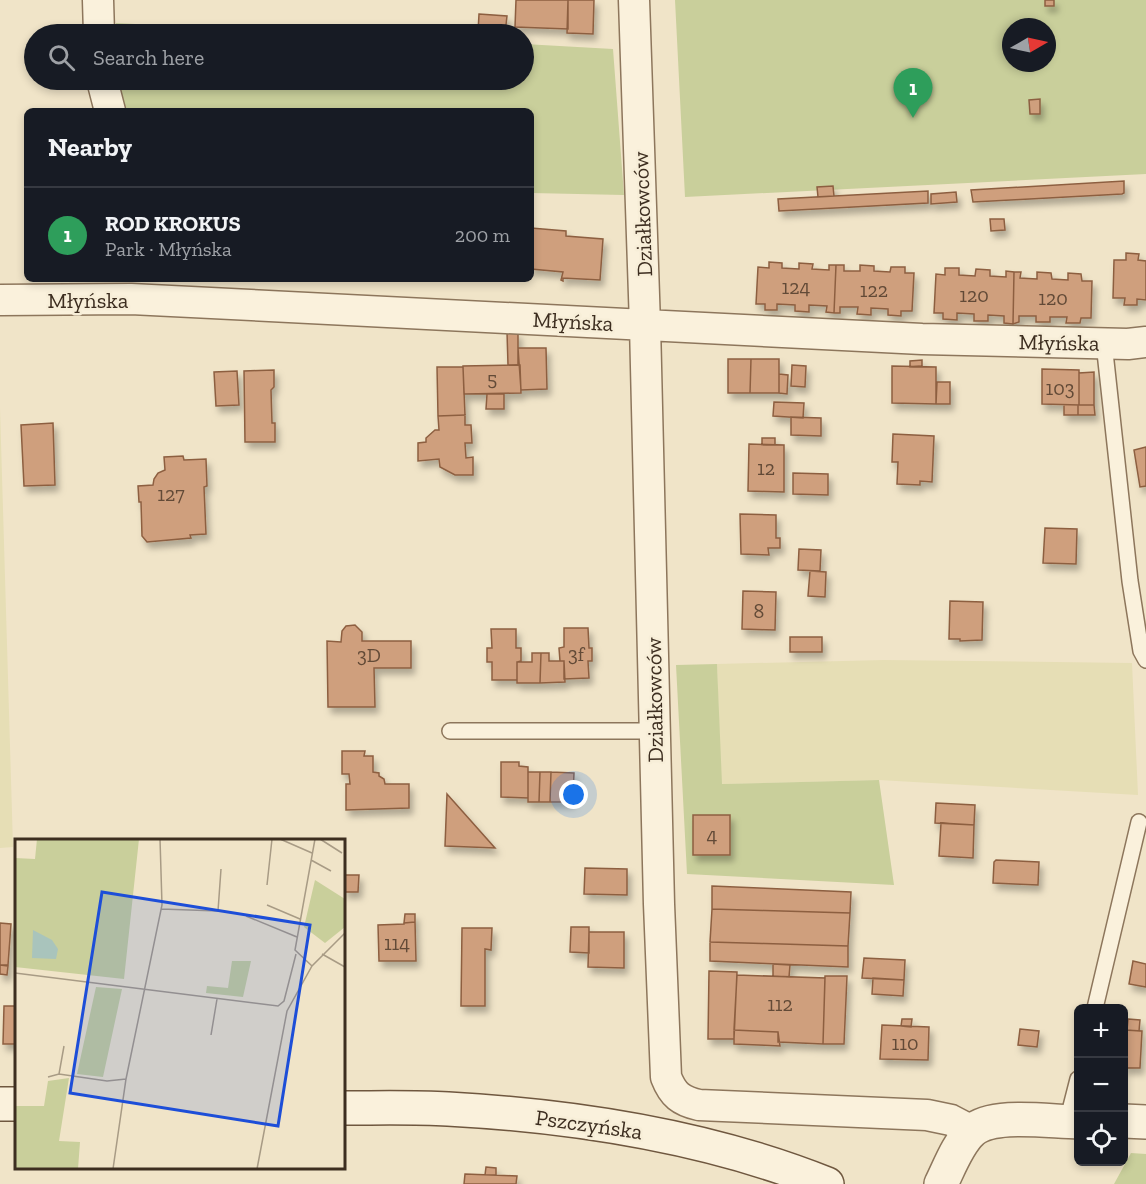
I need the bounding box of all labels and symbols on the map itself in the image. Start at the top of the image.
north arrow [1002,18,1056,72]
pin: 1 [894,68,932,118]
street label: Działkowców [627,151,658,277]
house number: 124 [782,275,811,299]
house number: 122 [860,278,888,302]
house number: 120 [959,283,989,307]
house number: 120 [1038,286,1068,310]
street label: Młyńska [48,287,129,314]
street label: Młyńska [532,306,614,337]
street label: Młyńska [1018,328,1100,357]
house number: 5 [487,367,497,391]
house number: 103 [1046,376,1075,400]
house number: 12 [757,456,775,480]
house number: 127 [157,482,185,506]
house number: 8 [754,599,764,623]
street label: Działkowców [640,637,669,763]
house number: 3f [568,642,586,666]
house number: 3D [357,643,381,667]
your location [559,780,588,809]
house number: 4 [707,823,718,847]
inset map [15,839,345,1169]
house number: 114 [384,931,410,955]
house number: 112 [767,992,793,1016]
house number: 110 [892,1031,918,1055]
street label: Pszczyńska [534,1104,645,1145]

